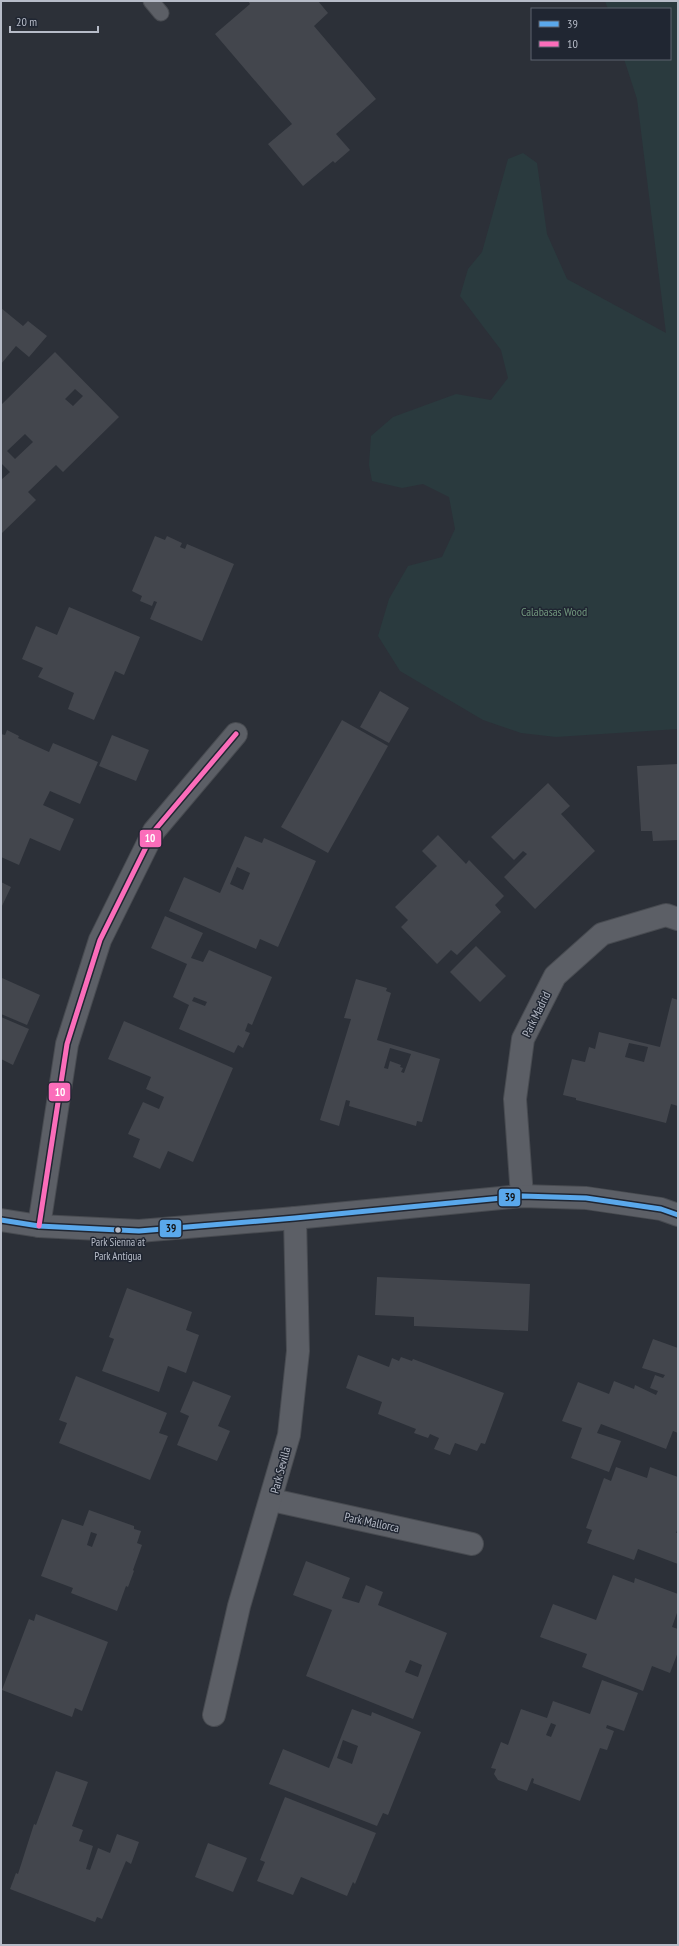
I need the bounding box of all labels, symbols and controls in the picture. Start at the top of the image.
scale bar [10,8,98,34]
legend [531,8,671,60]
text: 20 m [16,14,37,29]
text: 39 [567,16,578,31]
text: 10 [567,36,578,51]
park label: Calabasas Wood [521,604,587,619]
line badge: 10 [139,829,162,848]
text: 10 [145,831,155,845]
street label: Park Madrid [519,989,553,1039]
line badge: 10 [48,1082,71,1102]
text: 10 [55,1085,65,1099]
line badge: 39 [498,1188,521,1207]
text: 39 [505,1190,515,1204]
line badge: 39 [159,1219,182,1238]
text: 39 [166,1221,176,1235]
marker: Park Sienna at Park Antigua [113,1225,123,1235]
place label: Park Sienna at Park Antigua [91,1235,145,1263]
street label: Park Sevilla [267,1445,293,1495]
street label: Park Mallorca [343,1509,401,1535]

